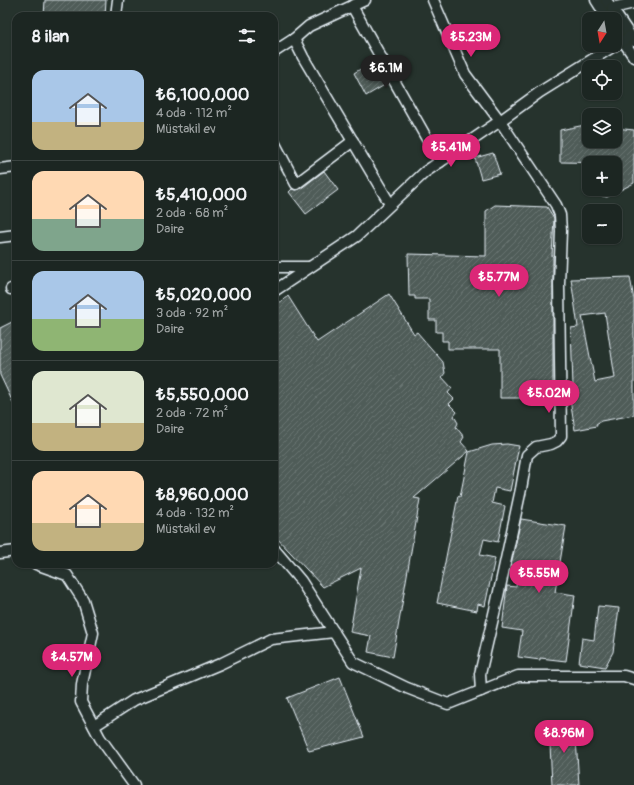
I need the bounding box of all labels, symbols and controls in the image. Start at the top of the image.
north arrow [582,12,622,52]
map controls [582,12,622,244]
pin: ₺5.23M [438,24,504,58]
icon: filters [236,25,258,47]
text: 8 ilan [32,26,69,47]
text: ₺5.23M [450,29,492,45]
pin: ₺6.1M [358,55,414,89]
text: ₺6.1M [370,60,402,76]
button: locate [582,60,622,100]
text: ₺6,100,000 [156,84,249,105]
icon: home [64,86,112,134]
text: 4 oda · 112 m² [156,105,232,121]
button: layers [582,108,622,148]
text: Müstakil ev [156,121,216,137]
pin: ₺5.41M [418,134,484,168]
text: ₺5.41M [431,139,471,155]
button: + [582,156,622,196]
text: ₺5,410,000 [156,184,247,205]
icon: home [64,187,112,235]
button: − [582,204,622,244]
text: 2 oda · 68 m² [156,205,228,221]
text: Daire [156,221,184,237]
pin: ₺5.77M [466,264,532,298]
text: ₺5.77M [479,269,519,285]
text: ₺5,020,000 [156,284,252,305]
icon: home [64,287,112,335]
text: 3 oda · 92 m² [156,305,228,321]
text: Daire [156,321,184,337]
pin: ₺5.02M [516,380,582,414]
text: ₺5,550,000 [156,384,249,405]
text: ₺5.02M [527,385,571,401]
icon: home [64,387,112,435]
text: 2 oda · 72 m² [156,405,228,421]
text: Daire [156,421,184,437]
text: ₺8,960,000 [156,484,249,505]
icon: home [64,487,112,535]
text: 4 oda · 132 m² [156,505,234,521]
text: Müstakil ev [156,521,216,537]
pin: ₺5.55M [506,560,572,594]
text: ₺5.55M [518,565,560,581]
pin: ₺4.57M [39,644,105,678]
text: ₺4.57M [51,649,93,665]
pin: ₺8.96M [531,720,597,754]
text: ₺8.96M [544,725,584,741]

